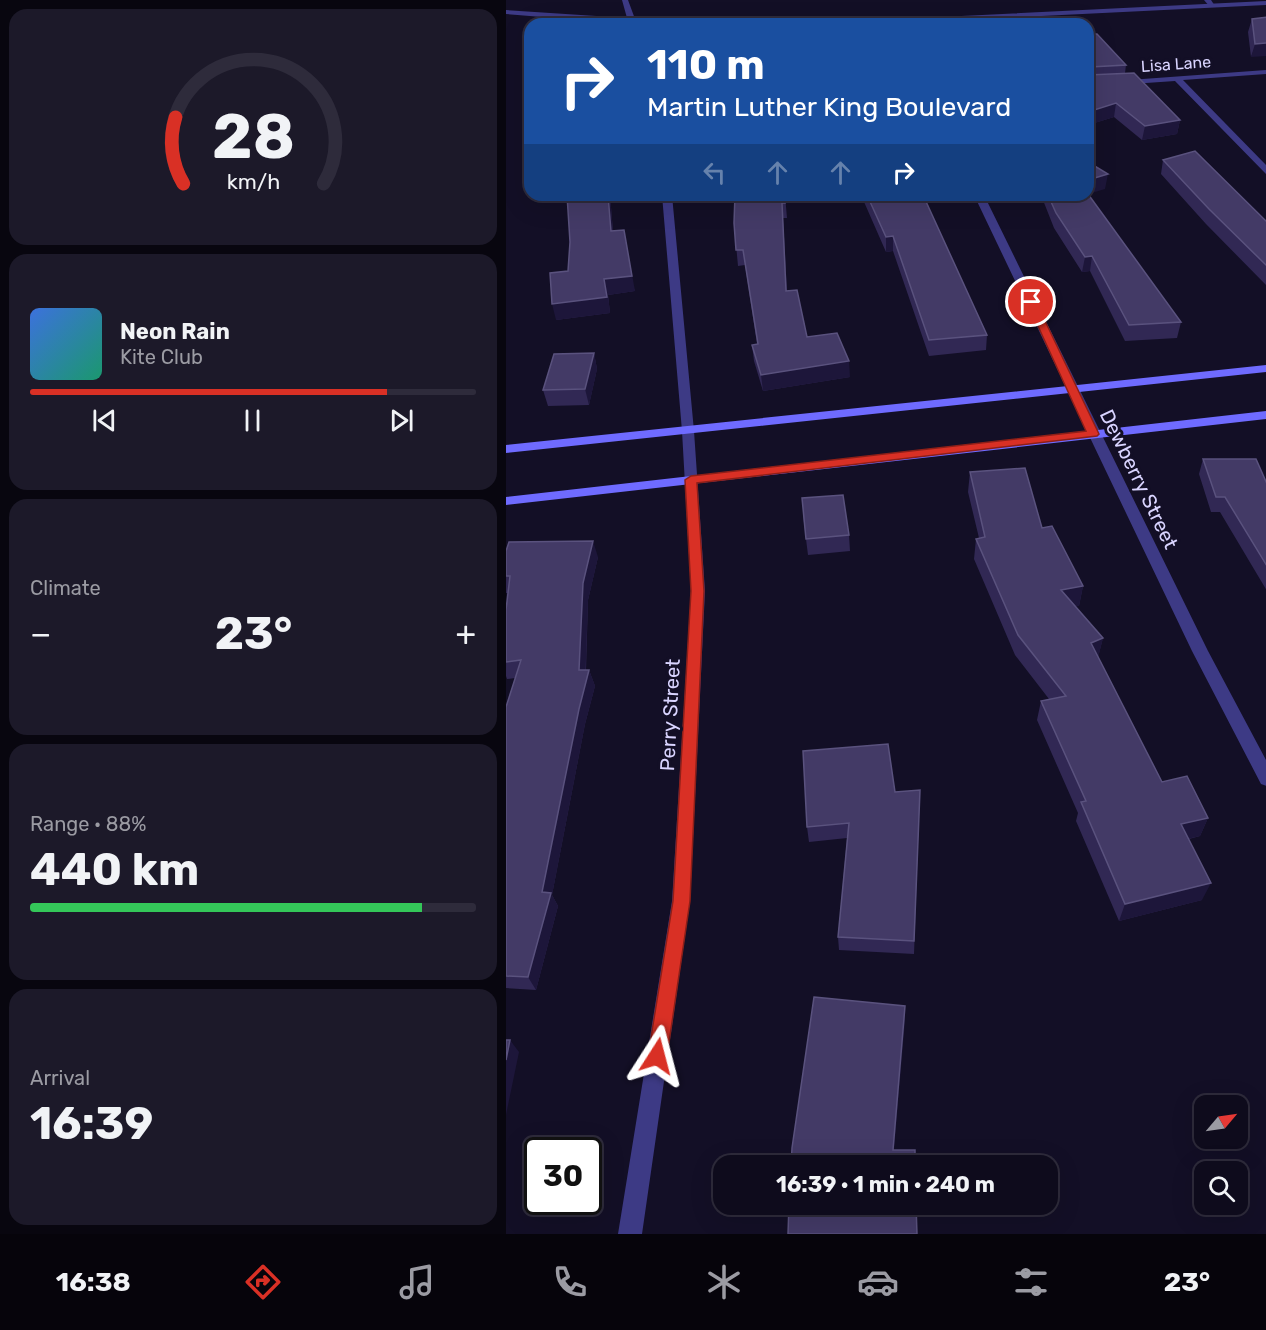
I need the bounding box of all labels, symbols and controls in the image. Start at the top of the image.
text: 110 m [647,40,765,90]
icon: right [548,42,626,120]
street label: Lisa Lane [1140,52,1212,76]
text: Martin Luther King Boulevard [647,91,1011,123]
text: 28 [212,100,294,174]
icon: left [698,156,731,189]
icon: ahead [761,156,794,189]
icon: ahead [824,156,857,189]
icon: right [887,156,920,189]
text: km/h [226,169,280,194]
pin [1005,276,1056,327]
icon: arrive [1014,285,1047,318]
text: Neon Rain [120,318,230,345]
text: Kite Club [120,345,203,369]
icon: previous [88,404,121,437]
icon: pause [236,404,269,437]
icon: next [385,404,418,437]
street label: Dewberry Street [1095,405,1183,553]
text: Climate [30,576,101,600]
text: 23° [215,607,292,660]
text: − [30,614,51,653]
text: + [455,614,476,653]
street label: Perry Street [655,658,685,772]
text: Range · 88% [30,812,146,836]
text: 440 km [30,843,199,896]
position arrow [625,1024,689,1088]
text: Arrival [30,1066,90,1090]
north arrow [1194,1095,1248,1149]
map controls [1194,1095,1248,1215]
text: 16:39 [30,1097,153,1150]
speed limit sign: 30 [524,1137,602,1215]
button: search [1194,1161,1248,1215]
text: 16:39 · 1 min · 240 m [776,1171,995,1198]
icon: directions [242,1261,284,1303]
icon: music [396,1261,438,1303]
icon: phone [549,1261,591,1303]
icon: climate [703,1261,745,1303]
icon: car [857,1261,899,1303]
icon: filters [1010,1261,1052,1303]
text: 16:38 [56,1266,131,1298]
text: 23° [1164,1266,1210,1298]

